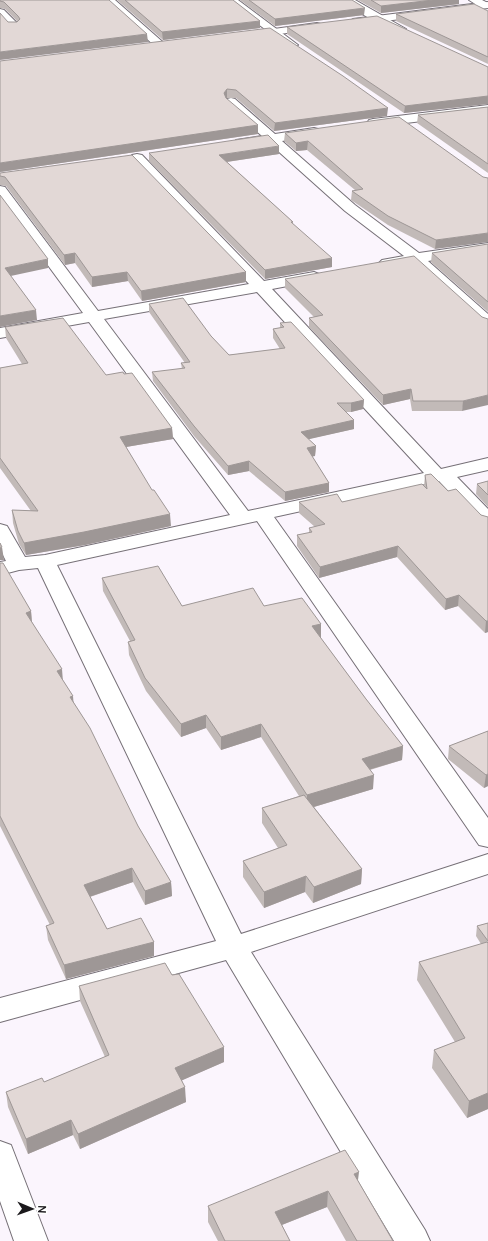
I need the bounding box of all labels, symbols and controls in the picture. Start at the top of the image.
north arrow [12,1189,52,1229]
text: N [35,1205,50,1214]

